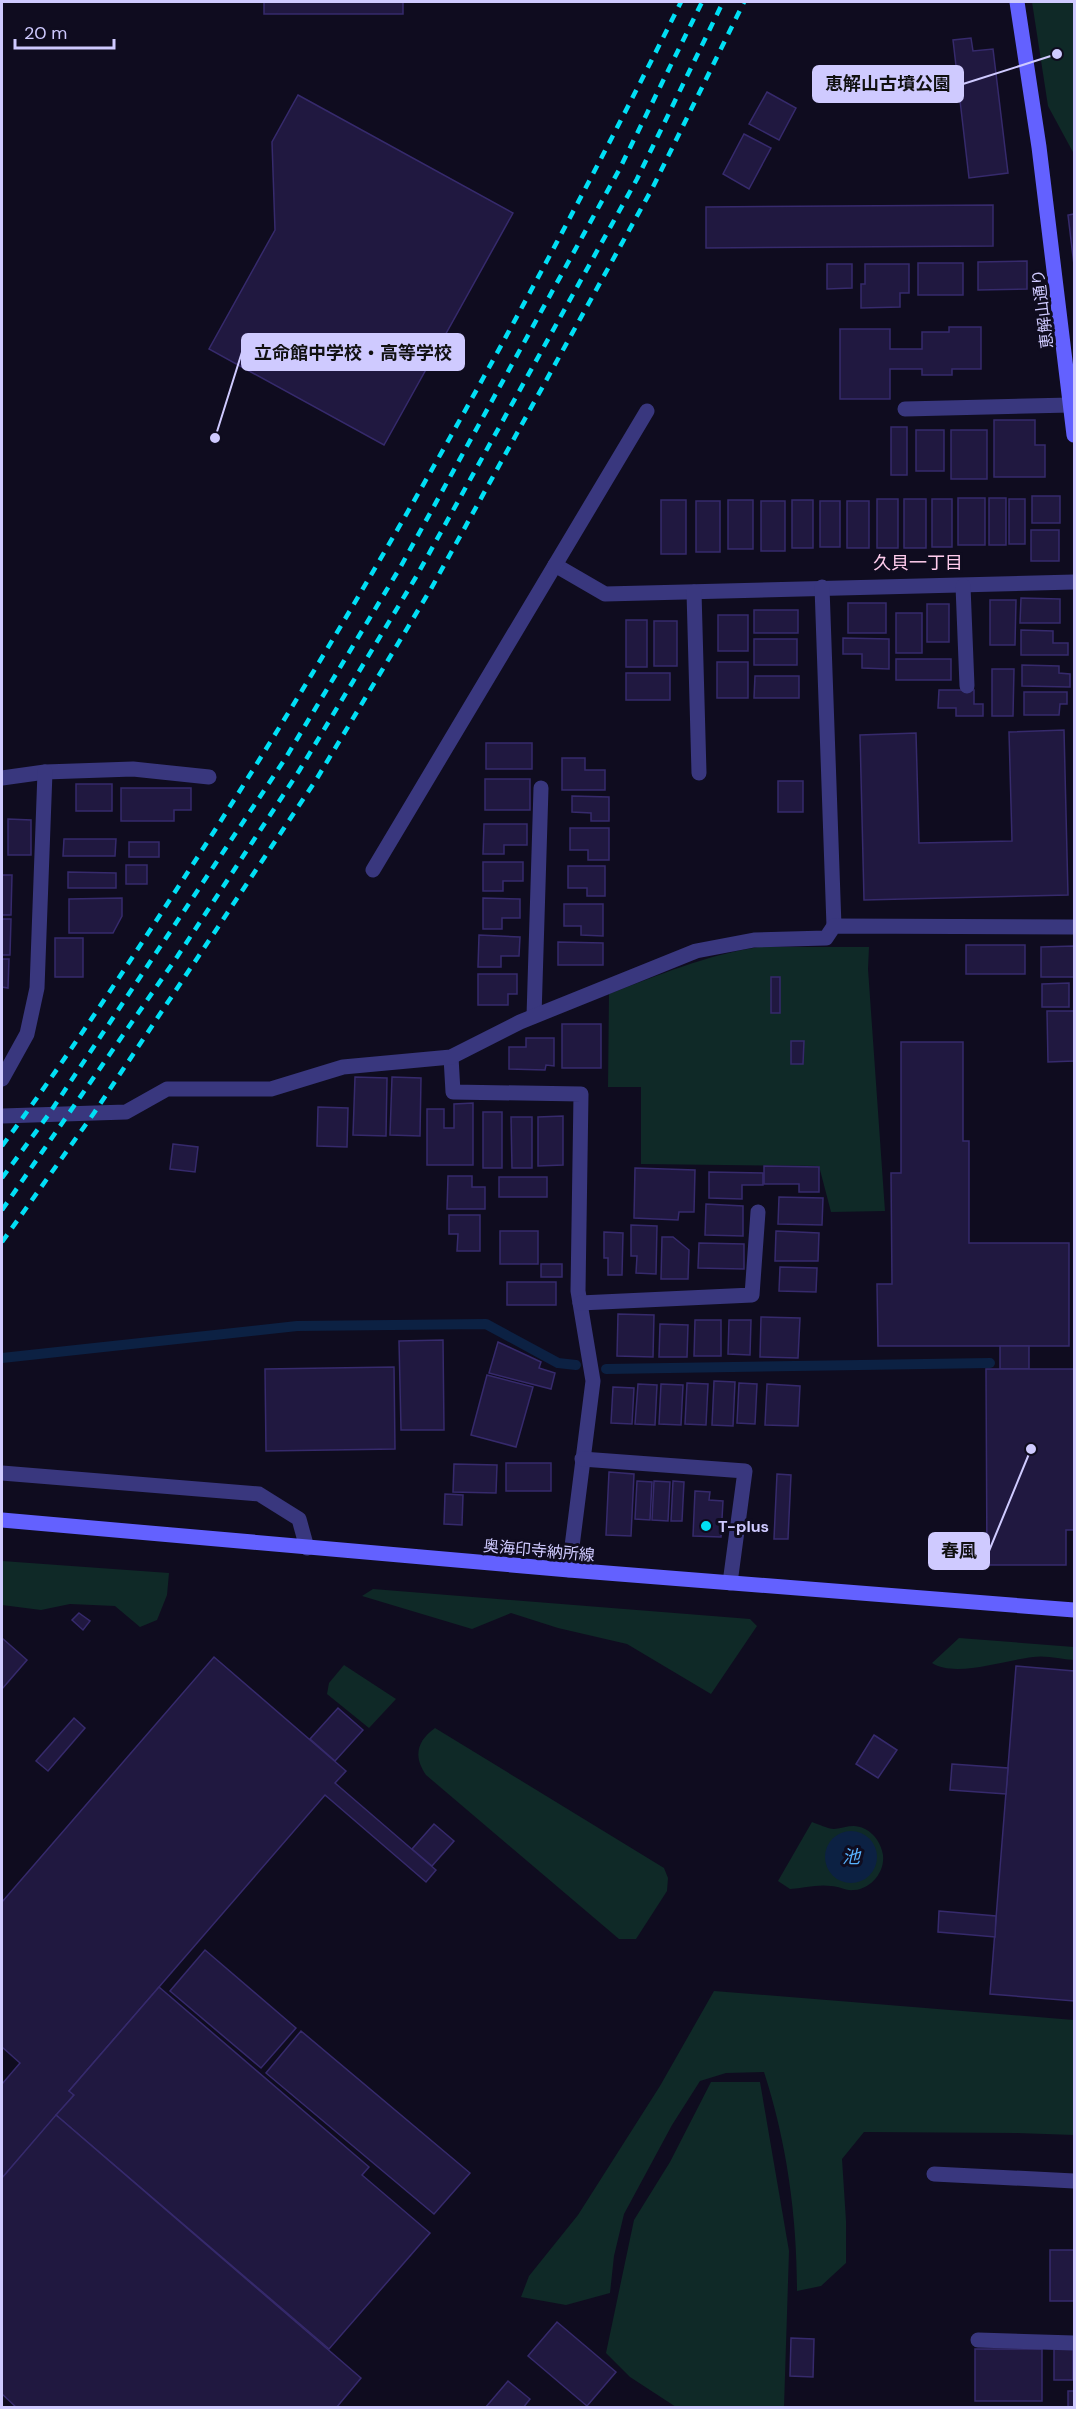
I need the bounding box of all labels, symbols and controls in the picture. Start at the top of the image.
scale bar [15,12,114,50]
text: 20 m [24,21,67,45]
callout: 恵解山古墳公園 [813,66,963,102]
text: 恵解山古墳公園 [825,72,951,96]
street label: 恵解山通り [1027,268,1058,350]
callout: 立命館中学校・高等学校 [242,334,464,370]
text: 立命館中学校・高等学校 [254,341,452,365]
district label: 久貝一丁目 [873,551,963,575]
place label: T-plus [718,1516,769,1537]
marker: T-plus [699,1519,713,1533]
callout: 春風 [929,1533,989,1569]
street label: 奥海印寺納所線 [482,1535,596,1566]
text: 春風 [941,1539,977,1563]
water label: 池 [842,1845,862,1869]

